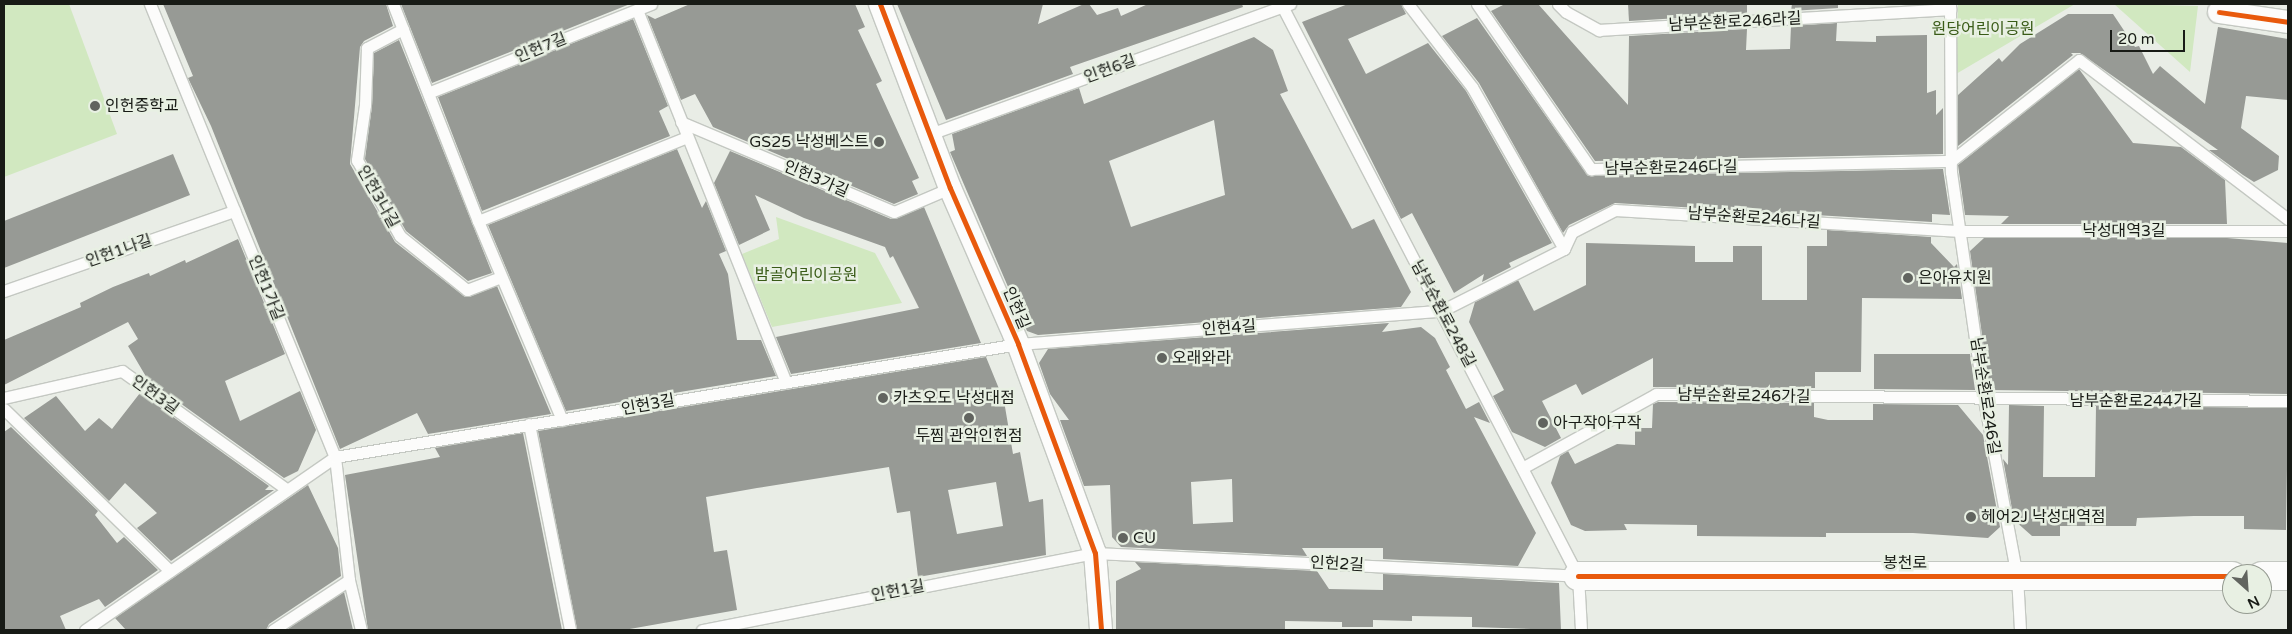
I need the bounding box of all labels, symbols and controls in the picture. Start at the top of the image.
street label: 남부순환로246라길 [1668,9,1802,35]
park label: 원당어린이공원 [1931,19,2035,39]
scale bar [2112,20,2187,52]
street label: 인헌7길 [512,29,570,67]
text: 20 m [2118,30,2155,48]
street label: 인헌6길 [1081,51,1139,87]
place label: 인헌중학교 [105,96,179,116]
marker: 인헌중학교 [89,100,101,112]
place label: GS25 낙성베스트 [749,132,869,152]
marker: GS25 낙성베스트 [873,136,885,148]
street label: 인헌3가길 [781,157,851,201]
street label: 남부순환로246다길 [1604,157,1738,179]
street label: 인헌3나길 [353,162,403,232]
street label: 남부순환로246나길 [1687,204,1821,232]
street label: 낙성대역3길 [2082,221,2166,241]
street label: 인헌1나길 [83,231,155,271]
street label: 인헌1가길 [244,252,288,324]
street label: 남부순환로248길 [1407,257,1479,371]
park label: 밤골어린이공원 [754,265,858,285]
place label: 은아유치원 [1918,268,1992,288]
marker: 은아유치원 [1902,272,1914,284]
street label: 인헌길 [999,284,1033,332]
street label: 인헌4길 [1201,317,1257,339]
street label: 남부순환로246길 [1966,336,2004,456]
place label: 오래와라 [1172,348,1231,368]
marker: 오래와라 [1156,352,1168,364]
street label: 인헌3길 [127,371,183,419]
street label: 남부순환로246가길 [1677,385,1811,407]
place label: 카츠오도 낙성대점 [893,388,1015,408]
street label: 인헌3길 [620,391,676,419]
street label: 남부순환로244가길 [2069,391,2203,411]
marker: 카츠오도 낙성대점 [877,392,889,404]
marker: 두찜 관악인헌점 [963,412,975,424]
place label: 아구작아구작 [1553,413,1641,433]
marker: 아구작아구작 [1537,417,1549,429]
place label: 두찜 관악인헌점 [915,426,1023,446]
place label: 헤어2J 낙성대역점 [1981,507,2106,527]
marker: 헤어2J 낙성대역점 [1965,511,1977,523]
place label: CU [1133,528,1156,548]
marker: CU [1117,532,1129,544]
street label: 인헌2길 [1309,553,1365,575]
street label: 봉천로 [1883,553,1927,573]
north arrow [2222,564,2272,614]
street label: 인헌1길 [870,576,926,606]
text: N [2245,592,2262,612]

